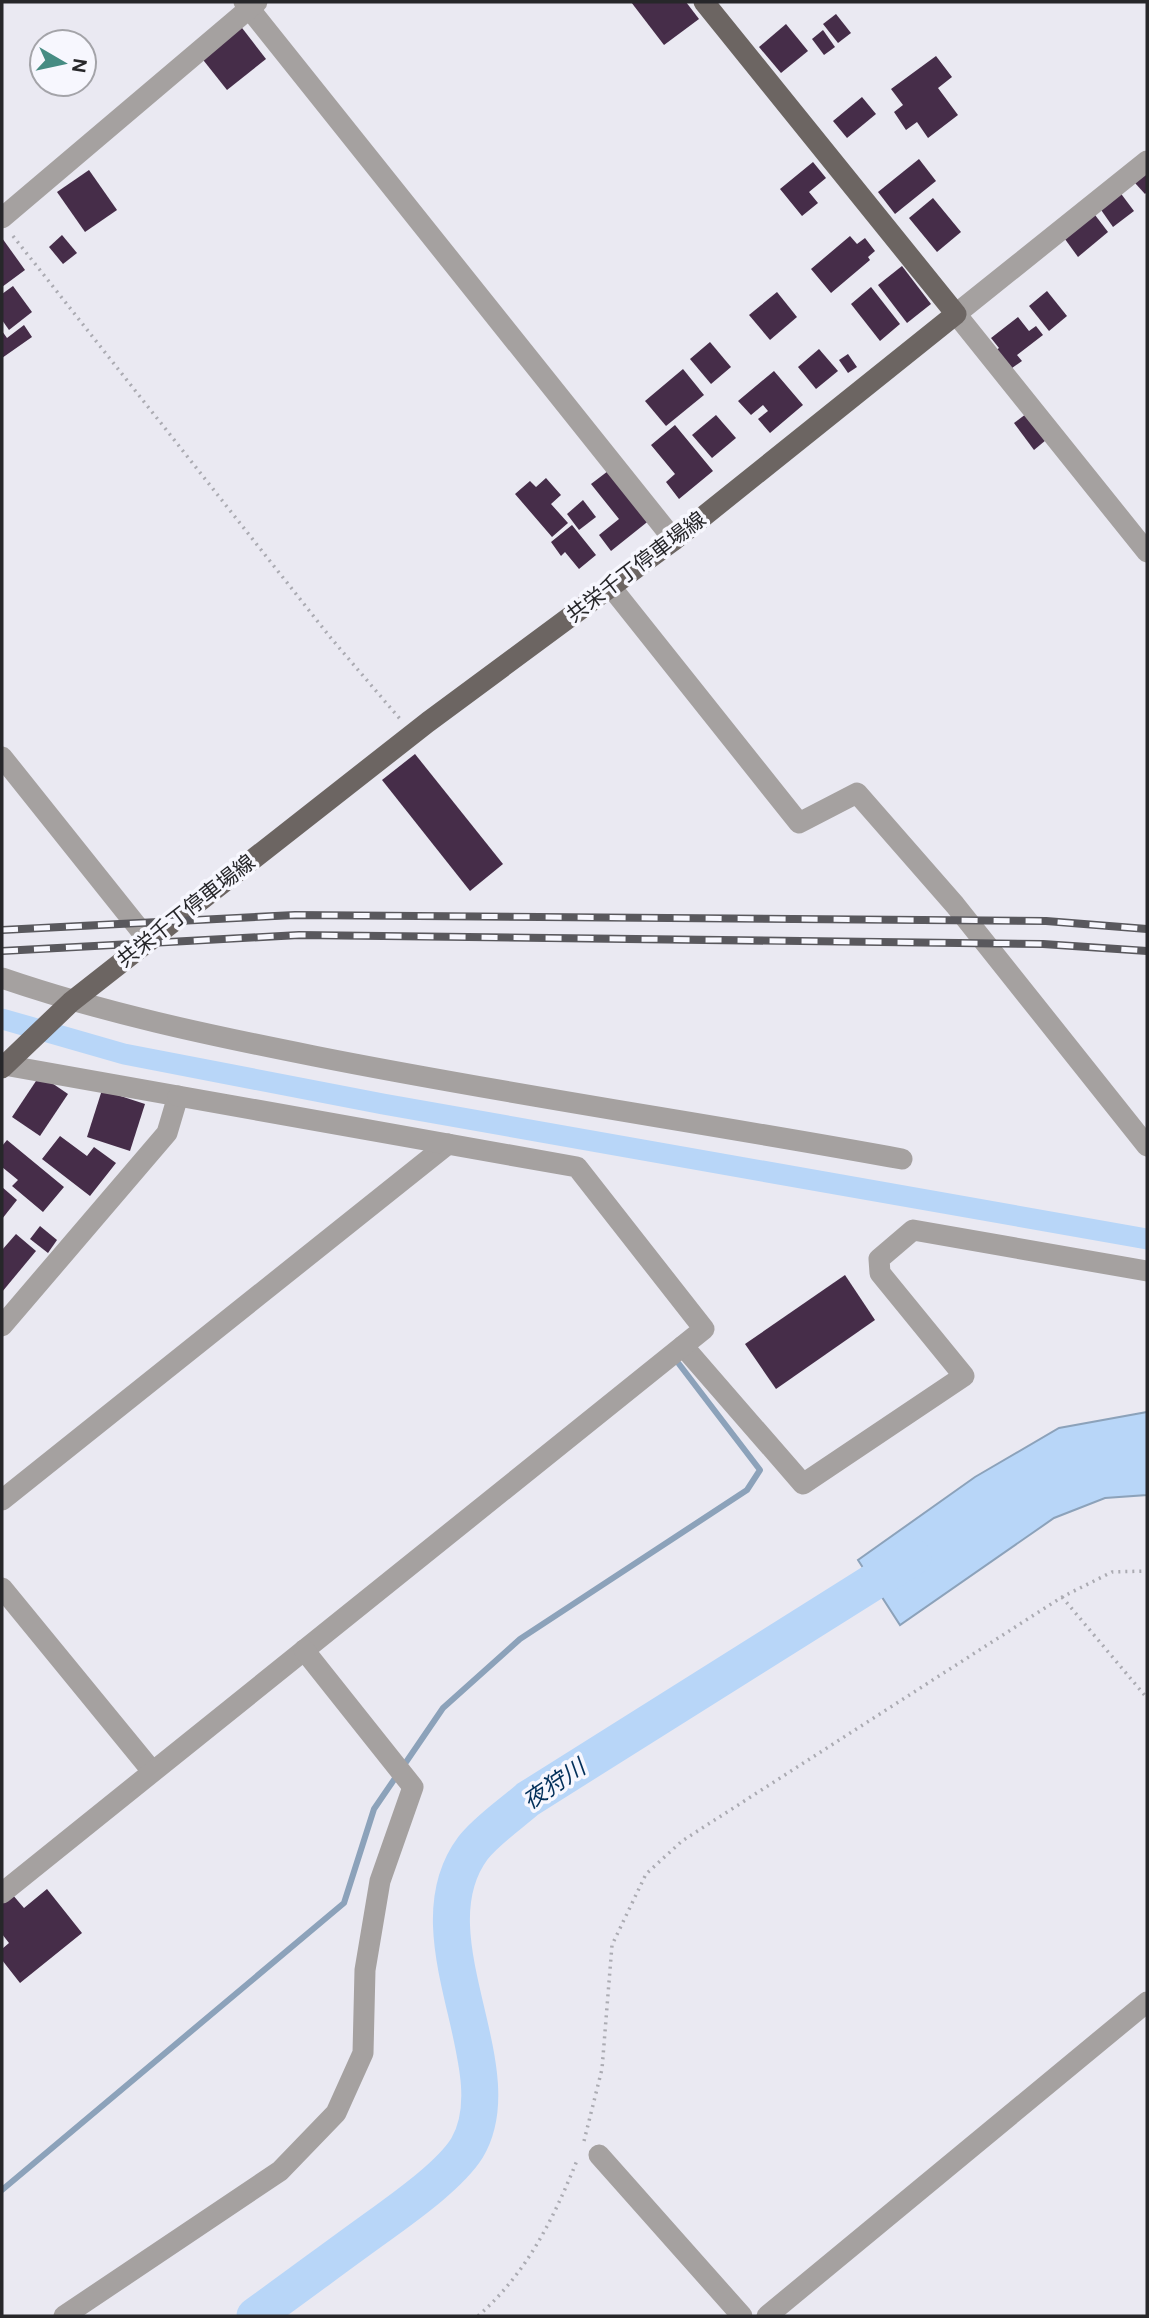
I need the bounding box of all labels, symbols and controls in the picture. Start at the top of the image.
north arrow [28,28,98,98]
text: N [66,57,93,74]
street label: 共栄千丁停車場線 [560,505,712,629]
street label: 共栄千丁停車場線 [111,848,261,974]
water label: 夜狩川 [517,1751,593,1816]

